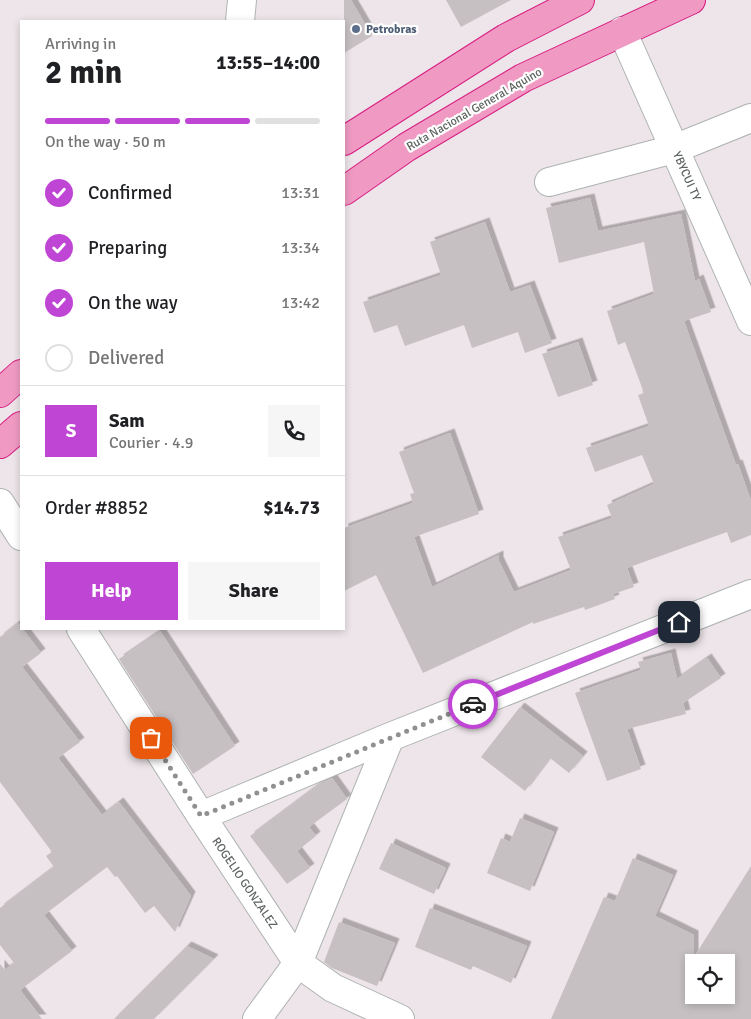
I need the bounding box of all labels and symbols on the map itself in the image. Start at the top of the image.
place label: Petrobras [366,22,417,37]
marker: Petrobras [350,23,362,35]
street label: Ruta Nacional General Aquino [404,65,545,154]
street label: YBYCUI TY [669,149,704,203]
pin [658,601,700,643]
courier [448,679,498,729]
pin [130,717,172,759]
street label: ROGELIO GONZALEZ [208,835,281,932]

